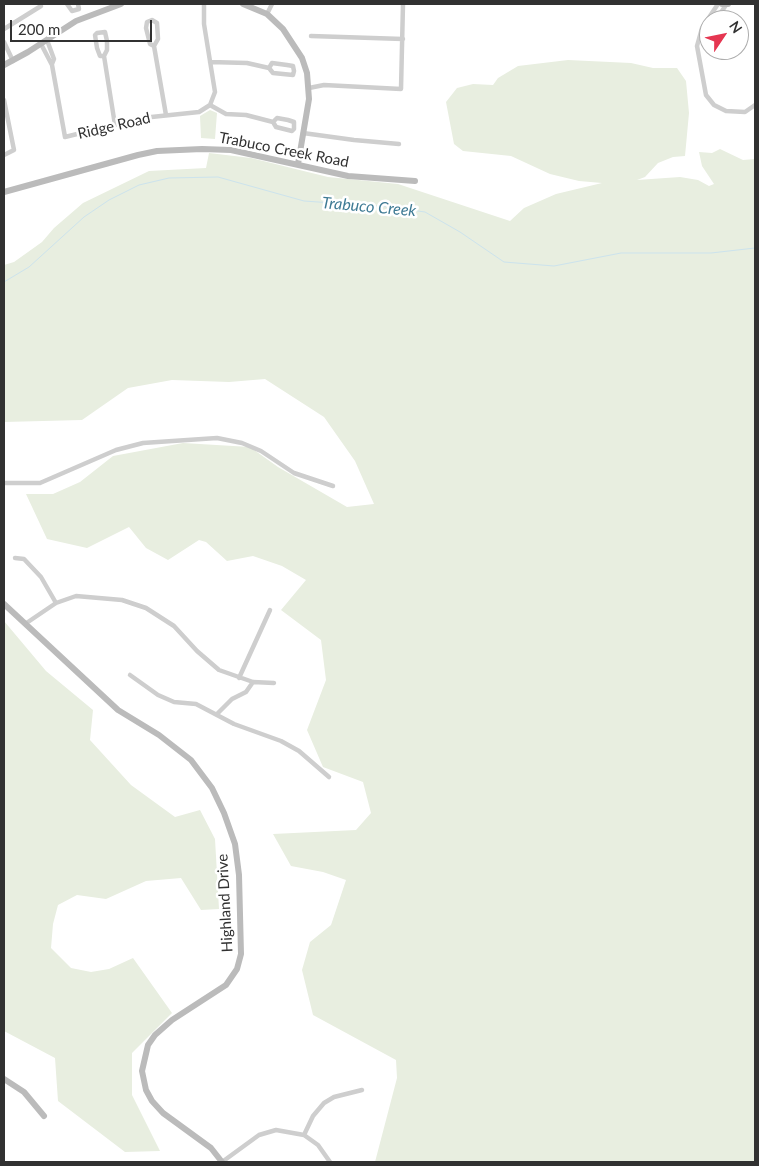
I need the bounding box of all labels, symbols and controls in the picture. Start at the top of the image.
scale bar [12,10,155,42]
north arrow [699,10,749,60]
text: N [726,18,746,36]
text: 200 m [18,20,60,38]
street label: Ridge Road [76,109,152,143]
street label: Trabuco Creek Road [218,129,350,171]
water label: Trabuco Creek [321,193,417,221]
street label: Highland Drive [213,853,237,953]

